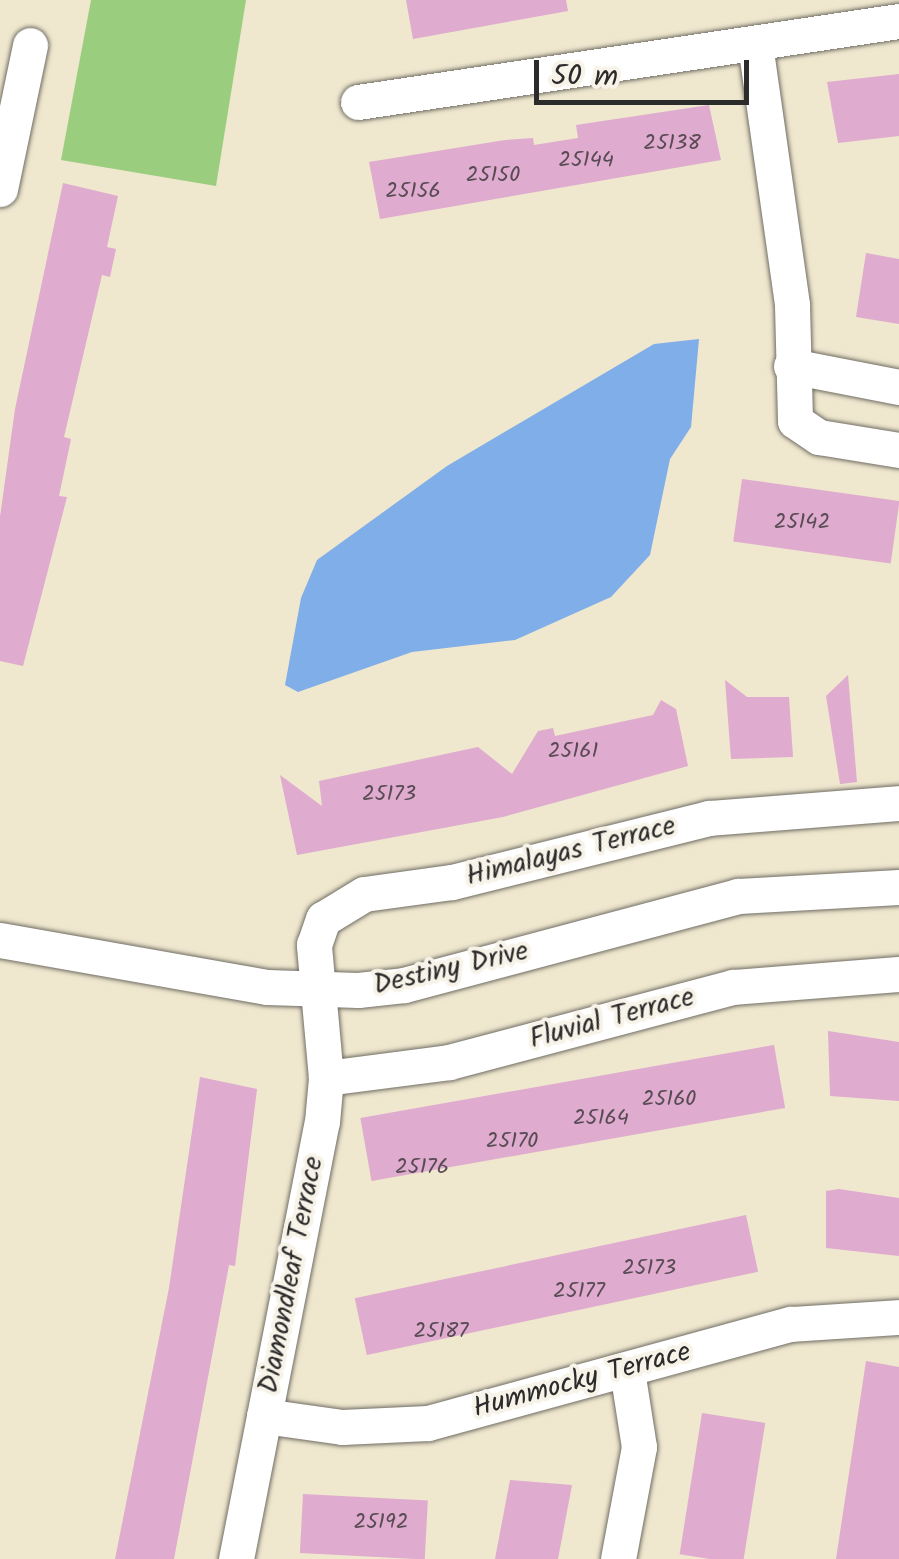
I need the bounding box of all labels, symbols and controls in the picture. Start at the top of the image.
scale bar [539,40,754,102]
text: 50 m [551,53,618,101]
house number: 25138 [643,131,701,157]
house number: 25144 [558,148,614,174]
house number: 25150 [466,163,520,189]
house number: 25156 [385,179,441,205]
house number: 25142 [774,510,830,536]
house number: 25161 [548,739,598,765]
house number: 25173 [362,782,416,808]
street label: Himalayas Terrace [463,810,679,894]
street label: Destiny Drive [370,935,532,1003]
street label: Fluvial Terrace [526,981,698,1057]
house number: 25160 [642,1087,696,1113]
house number: 25164 [573,1106,629,1132]
house number: 25170 [486,1129,538,1155]
street label: Diamondleaf Terrace [253,1154,331,1396]
house number: 25176 [395,1155,449,1181]
house number: 25173 [622,1256,676,1282]
house number: 25177 [553,1279,605,1305]
house number: 25187 [414,1319,468,1345]
street label: Hummocky Terrace [470,1336,694,1426]
house number: 25192 [353,1510,409,1536]

